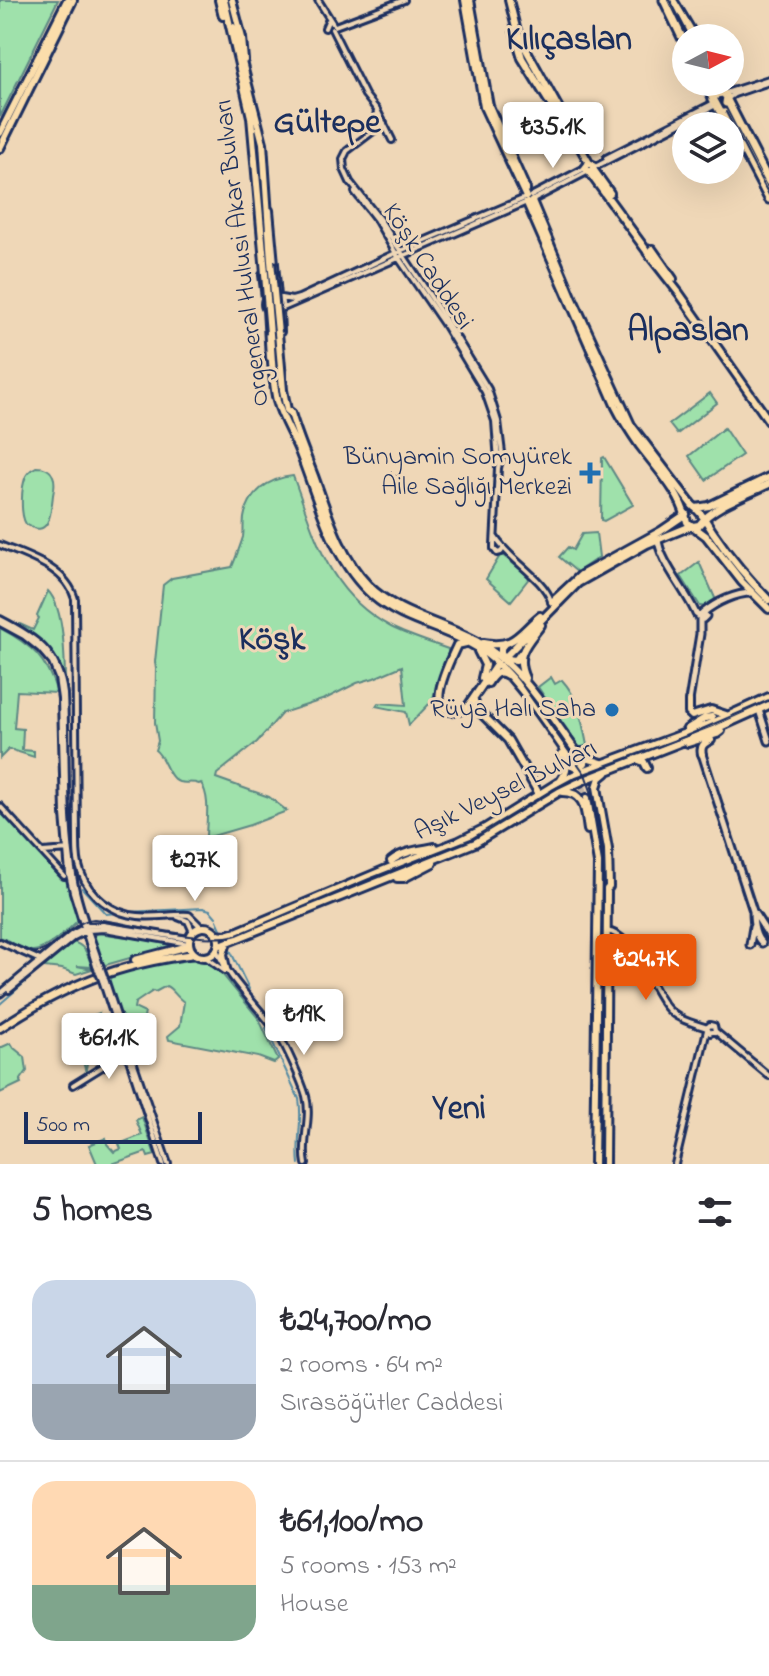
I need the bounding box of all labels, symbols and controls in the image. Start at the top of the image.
district label: Kılıçaslan [506,16,632,66]
north arrow [672,24,744,96]
map controls [672,24,744,184]
street label: Orgeneral Hulusi Akar Bulvarı [205,97,281,409]
district label: Gültepe [274,99,381,149]
pin: ₺35.1K [488,102,618,170]
text: ₺35.1K [521,109,585,147]
button: layers [672,112,744,184]
street label: Köşk Caddesi [372,196,482,338]
district label: Alpaslan [627,307,749,357]
place label: Bünyamin Somyürek Aile Sağlığı Merkezi [342,439,573,507]
marker: Bünyamin Somyürek Aile Sağlığı Merkezi [579,462,601,484]
district label: Köşk [239,616,306,666]
place label: Rüya Halı Saha [430,691,596,729]
marker: Rüya Halı Saha [603,701,621,719]
street label: Aşık Veysel Bulvarı [408,730,604,852]
pin: ₺27K [148,835,242,903]
text: ₺27K [170,842,220,880]
pin: ₺24.7K [581,934,711,1002]
text: ₺24.7K [613,941,679,979]
pin: ₺19K [257,989,351,1057]
text: ₺19K [283,996,325,1034]
pin: ₺61.1K [44,1013,174,1081]
text: ₺61.1K [80,1020,138,1058]
district label: Yeni [431,1085,486,1135]
scale bar [24,1108,202,1144]
text: 500 m [36,1110,90,1142]
text: 5 homes [32,1187,153,1237]
icon: filters [693,1190,737,1234]
text: ₺24,700/mo [280,1297,432,1347]
icon: home [96,1312,192,1408]
text: 2 rooms · 64 m² [280,1347,443,1385]
text: Sırasöğütler Caddesi [280,1385,503,1423]
text: ₺61,100/mo [280,1498,423,1548]
icon: home [96,1513,192,1609]
text: 5 rooms · 153 m² [280,1548,457,1586]
text: House [280,1586,348,1624]

